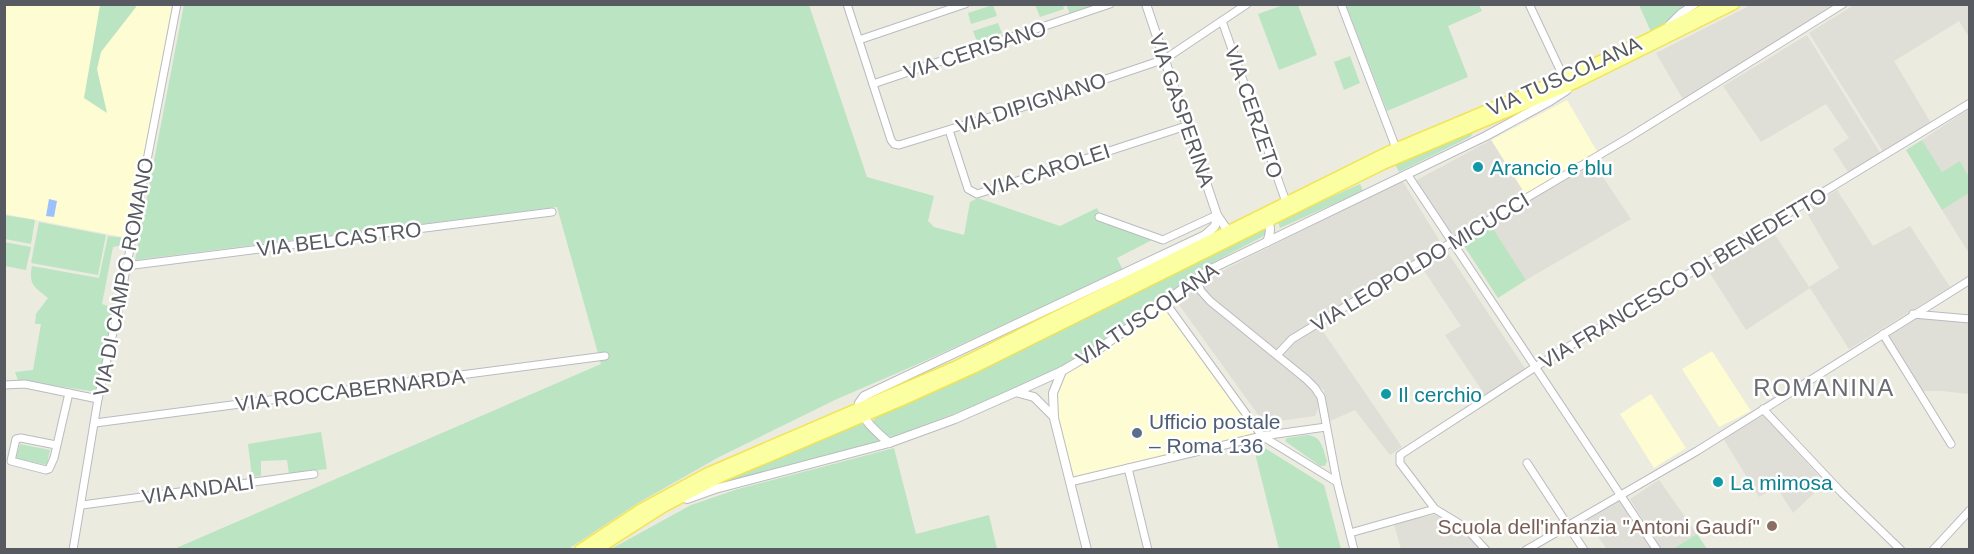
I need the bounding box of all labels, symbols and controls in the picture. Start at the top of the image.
street label: VIA CERISANO [901,16,1049,84]
street label: VIA GASPERINA [1145,30,1219,190]
street label: VIA TUSCOLANA [1483,32,1645,120]
street label: VIA CERZETO [1221,43,1287,181]
street label: VIA DIPIGNANO [953,68,1109,138]
street label: VIA CAROLEI [981,139,1113,201]
street label: VIA DI CAMPO ROMANO [89,156,157,398]
place label: Arancio e blu [1490,156,1613,179]
marker: Arancio e blu [1471,160,1485,174]
street label: VIA FRANCESCO DI BENEDETTO [1535,183,1831,373]
street label: VIA LEOPOLDO MICUCCI [1307,188,1533,336]
street label: VIA BELCASTRO [255,217,423,261]
street label: VIA TUSCOLANA [1072,258,1222,370]
street label: VIA ROCCABERNARDA [234,365,466,415]
district label: ROMANINA [1753,374,1895,401]
place label: Il cerchio [1398,383,1482,406]
marker: Il cerchio [1379,387,1393,401]
place label: Ufficio postale – Roma 136 [1149,410,1281,457]
marker: Ufficio postale – Roma 136 [1130,426,1144,440]
street label: VIA ANDALI [140,470,256,508]
place label: La mimosa [1730,471,1833,494]
marker: La mimosa [1711,475,1725,489]
place label: Scuola dell'infanzia "Antoni Gaudí" [1438,515,1760,538]
marker: Scuola dell'infanzia "Antoni Gaudí" [1765,519,1779,533]

